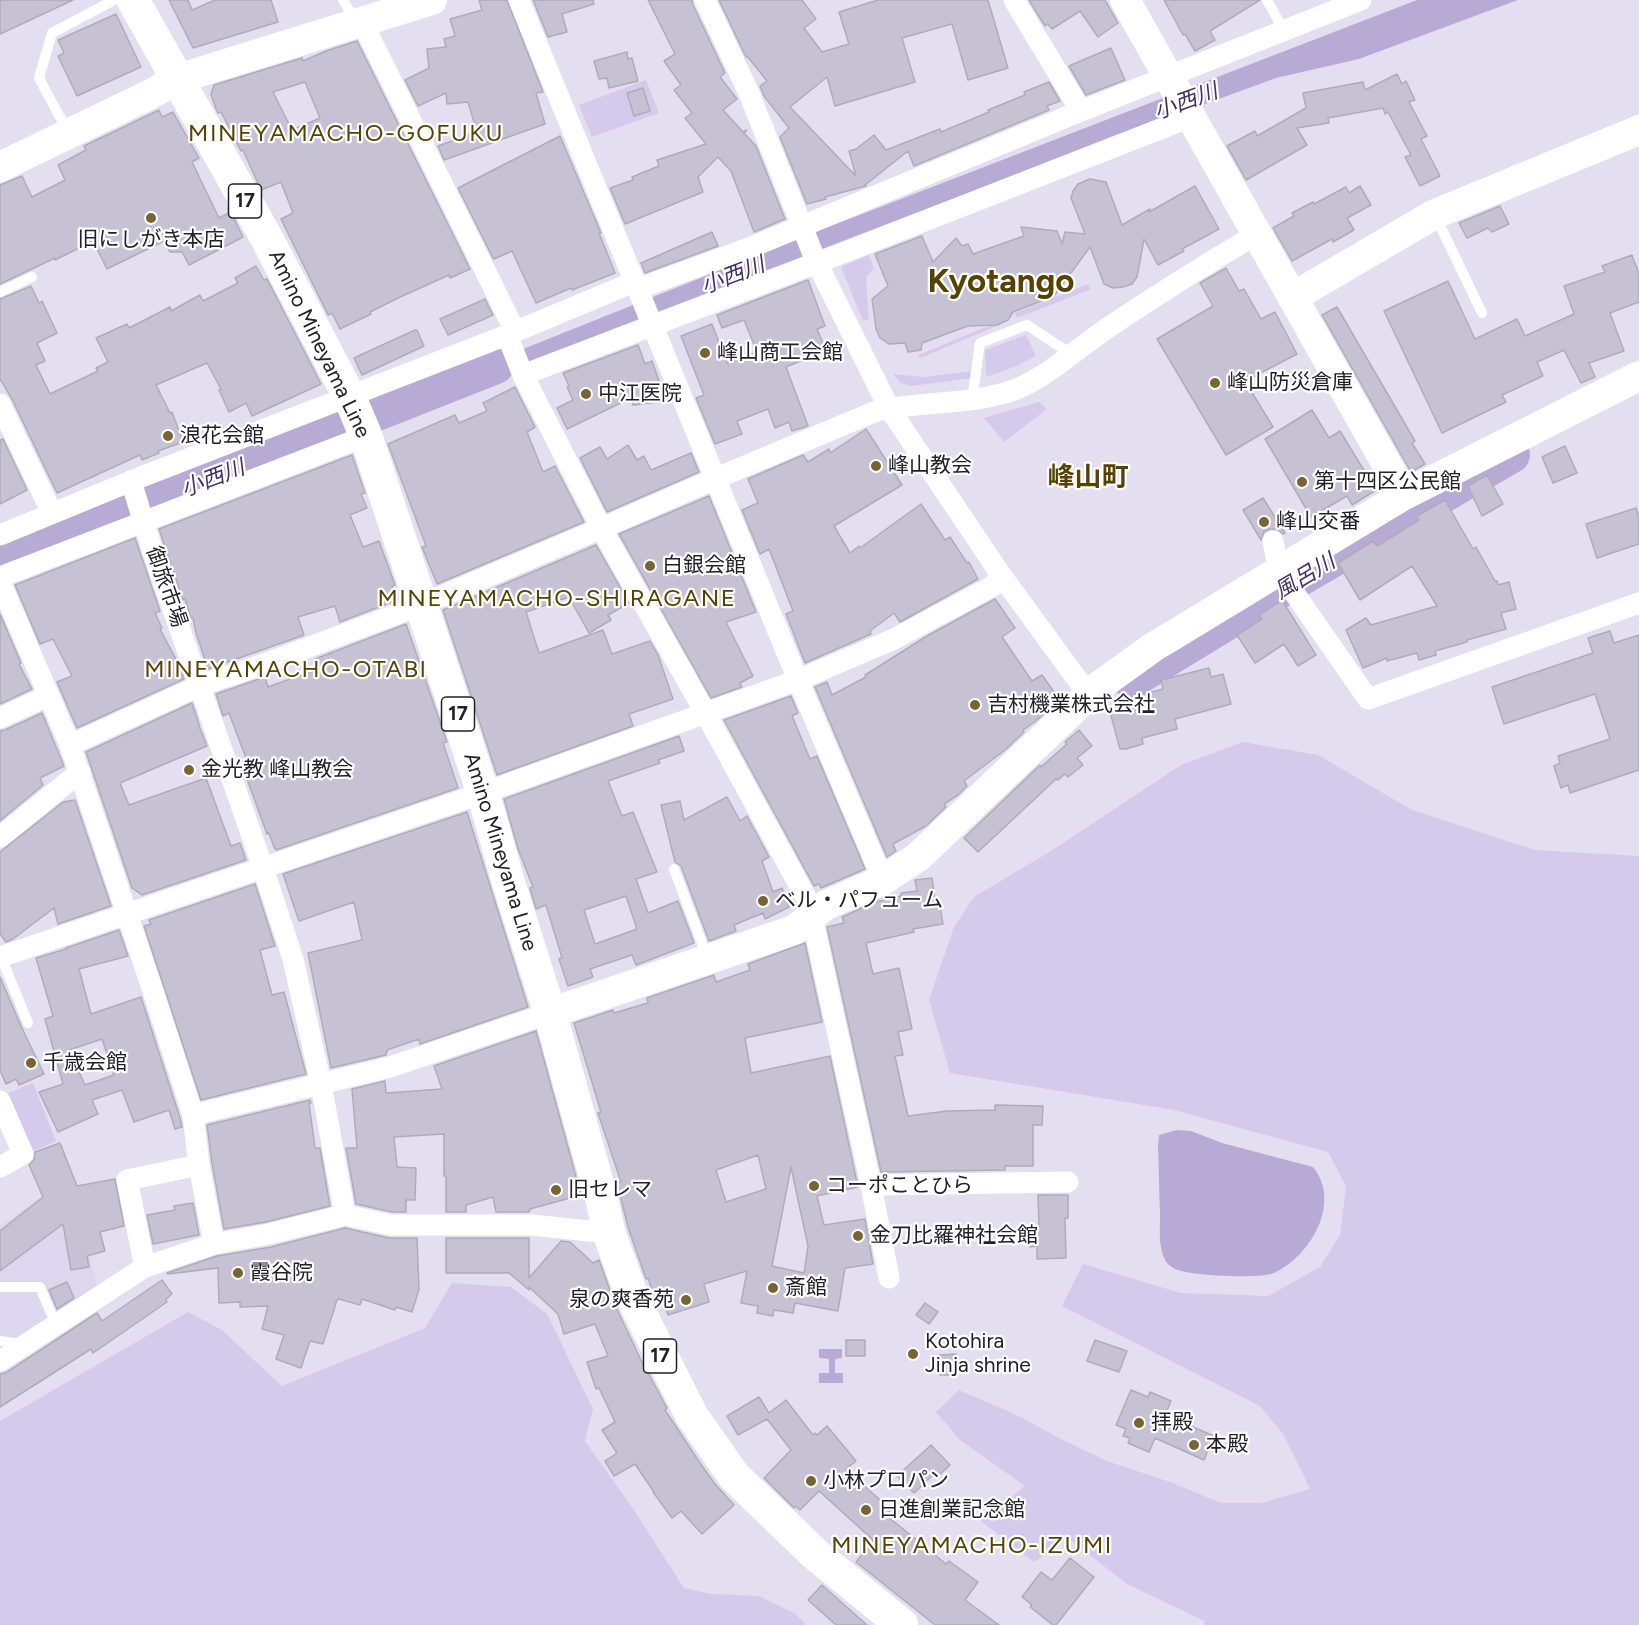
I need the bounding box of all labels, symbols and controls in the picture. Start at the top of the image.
water label: 小西川 [1150,78,1222,126]
district label: MINEYAMACHO-GOFUKU [188,120,504,148]
road number: 17 [228,184,262,218]
marker: 旧にしがき本店 [144,211,158,225]
place label: 旧にしがき本店 [78,227,224,253]
street label: Amino Mineyama Line [263,246,375,442]
water label: 小西川 [697,252,769,300]
district label: Kyotango [928,262,1074,302]
place label: 峰山商工会館 [717,340,843,366]
marker: 峰山商工会館 [698,346,712,360]
place label: 峰山防災倉庫 [1227,370,1353,396]
marker: 峰山防災倉庫 [1208,376,1222,390]
place label: 中江医院 [598,381,682,407]
marker: 中江医院 [579,387,593,401]
place label: 浪花会館 [180,423,264,449]
marker: 浪花会館 [161,429,175,443]
place label: 峰山教会 [888,453,972,479]
water label: 小西川 [177,455,249,503]
marker: 峰山教会 [869,459,883,473]
district label: 峰山町 [1048,462,1128,494]
place label: 第十四区公民館 [1314,469,1461,495]
marker: 第十四区公民館 [1295,475,1309,489]
place label: 峰山交番 [1276,509,1360,535]
marker: 峰山交番 [1257,515,1271,529]
street label: 御旅市場 [140,543,192,631]
water label: 風呂川 [1270,549,1340,605]
place label: 白銀会館 [662,553,746,579]
marker: 白銀会館 [643,559,657,573]
district label: MINEYAMACHO-SHIRAGANE [378,585,736,613]
district label: MINEYAMACHO-OTABI [144,656,428,684]
place label: 吉村機業株式会社 [987,692,1155,718]
road number: 17 [442,697,474,731]
marker: 吉村機業株式会社 [968,698,982,712]
street label: Amino Mineyama Line [458,750,542,954]
place label: 金光教 峰山教会 [201,757,353,783]
marker: 金光教 峰山教会 [182,763,196,777]
place label: ベル・パフューム [775,888,943,914]
marker: ベル・パフューム [756,894,770,908]
place label: 千歳会館 [43,1050,127,1076]
marker: 千歳会館 [24,1056,38,1070]
place label: コーポことひら [826,1173,973,1199]
place label: 旧セレマ [568,1177,652,1203]
marker: コーポことひら [807,1179,821,1193]
marker: 旧セレマ [549,1183,563,1197]
place label: 金刀比羅神社会館 [870,1223,1038,1249]
marker: 金刀比羅神社会館 [851,1229,865,1243]
place label: 霞谷院 [250,1260,313,1286]
marker: 霞谷院 [231,1266,245,1280]
place label: 斎館 [785,1275,827,1301]
marker: 斎館 [766,1281,780,1295]
place label: 泉の爽香苑 [569,1287,674,1313]
marker: 泉の爽香苑 [679,1293,693,1307]
place label: Kotohira Jinja shrine [925,1329,1031,1379]
road number: 17 [644,1339,676,1373]
marker: Kotohira Jinja shrine [906,1347,920,1361]
place label: 拝殿 [1151,1410,1193,1436]
marker: 拝殿 [1132,1416,1146,1430]
place label: 本殿 [1206,1432,1248,1458]
marker: 本殿 [1187,1438,1201,1452]
place label: 小林プロパン [823,1468,949,1494]
marker: 小林プロパン [804,1474,818,1488]
place label: 日進創業記念館 [878,1497,1025,1523]
marker: 日進創業記念館 [859,1503,873,1517]
district label: MINEYAMACHO-IZUMI [831,1532,1113,1560]

